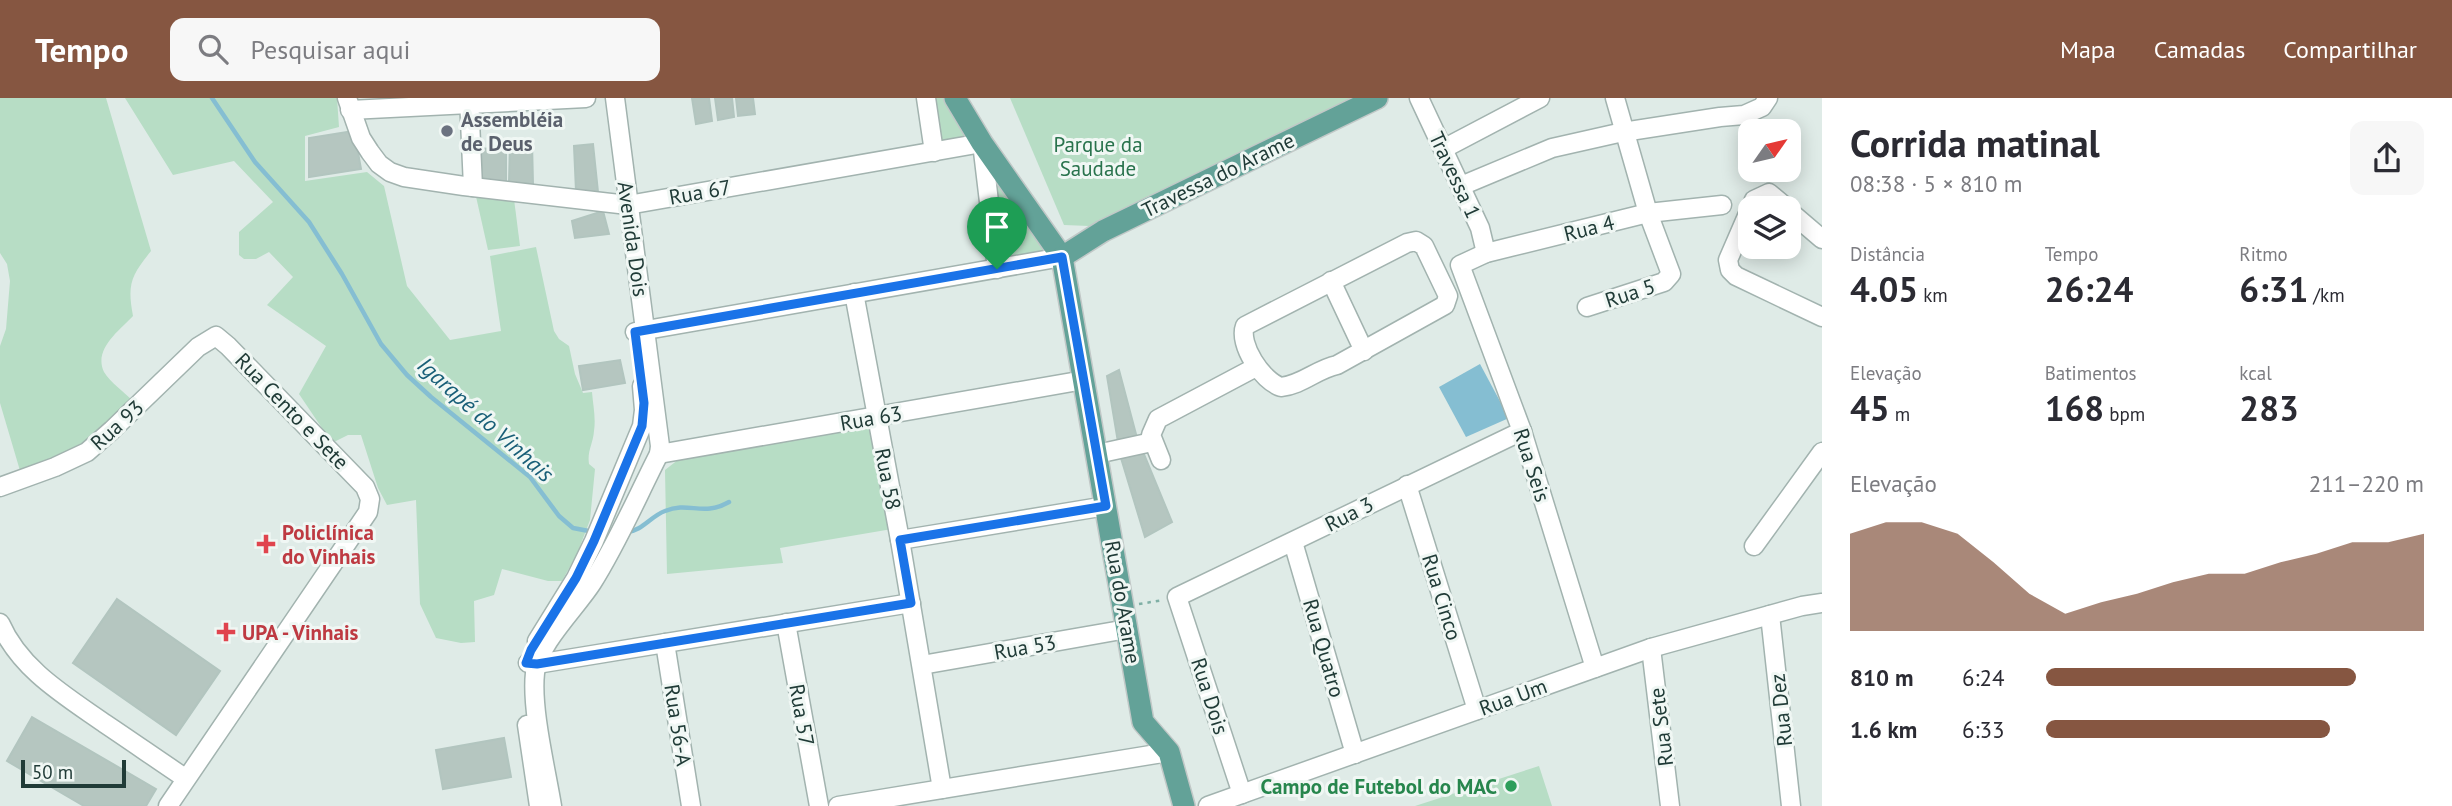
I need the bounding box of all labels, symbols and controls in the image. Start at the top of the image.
search box [170,18,660,81]
text: Tempo [35,28,128,71]
icon: search [194,30,232,68]
text: Pesquisar aqui [250,33,411,66]
text: Mapa [2060,34,2116,65]
text: Camadas [2154,34,2245,65]
text: Compartilhar [2283,34,2417,65]
place label: Assembléia de Deus [461,106,563,157]
text: Corrida matinal [1850,118,2100,167]
north arrow [1738,119,1801,182]
map controls [1738,119,1801,259]
button: share [2350,121,2424,195]
marker: Assembléia de Deus [439,123,455,139]
street label: Travessa do Arame [1137,126,1299,224]
street label: Travessa 1 [1423,127,1487,223]
park label: Parque da Saudade [1053,131,1143,182]
text: 08:38 · 5 × 810 m [1850,169,2022,198]
street label: Rua 67 [667,173,733,211]
street label: Avenida Dois [612,180,654,298]
button: layers [1738,196,1801,259]
pin [967,197,1027,269]
icon: arrive [978,208,1016,246]
street label: Rua 4 [1561,209,1617,247]
text: Distância [1850,242,1925,266]
text: Tempo [2045,242,2098,266]
text: Ritmo [2239,242,2288,266]
text: 4.05 [1850,266,1918,312]
text: 26:24 [2045,266,2133,312]
text: 6:31 [2239,266,2308,312]
street label: Rua 5 [1602,272,1658,314]
text: km [1918,283,1948,307]
text: /km [2308,283,2345,307]
street label: Rua Cento e Sete [229,347,355,475]
water label: Igarapé do Vinhais [412,350,561,489]
text: Elevação [1850,361,1922,385]
text: Batimentos [2045,361,2137,385]
text: kcal [2239,361,2272,385]
text: 45 [1850,385,1890,431]
text: 168 [2045,385,2104,431]
text: 283 [2239,385,2299,431]
street label: Rua 93 [85,394,149,456]
street label: Rua 63 [838,399,904,437]
text: m [1890,402,1910,426]
text: bpm [2104,402,2145,426]
street label: Rua Seis [1507,425,1557,505]
street label: Rua 58 [869,446,907,512]
text: Elevação [1850,469,1937,498]
text: 211–220 m [2309,469,2424,498]
street label: Rua 3 [1320,490,1378,538]
place label: Policlínica do Vinhais [282,519,376,570]
marker: Policlínica do Vinhais [256,534,276,554]
street label: Rua do Arame [1099,538,1147,666]
street label: Rua Cinco [1416,551,1468,643]
street label: Rua Quatro [1297,596,1351,700]
place label: UPA - Vinhais [242,619,359,646]
marker: UPA - Vinhais [216,622,236,642]
street label: Rua 53 [992,628,1058,666]
street label: Rua Dois [1185,654,1235,738]
text: 810 m [1850,663,1913,692]
text: 6:24 [1962,663,2005,692]
street label: Rua Um [1475,672,1551,722]
street label: Rua Dez [1764,672,1798,748]
street label: Rua 56-A [658,682,698,768]
street label: Rua 57 [783,682,821,748]
street label: Rua Sete [1643,686,1679,768]
text: 1.6 km [1850,715,1917,744]
text: 6:33 [1962,715,2005,744]
scale bar [21,757,126,789]
text: 50 m [32,760,73,784]
place label: Campo de Futebol do MAC [1261,773,1497,800]
marker: Campo de Futebol do MAC [1503,778,1519,794]

